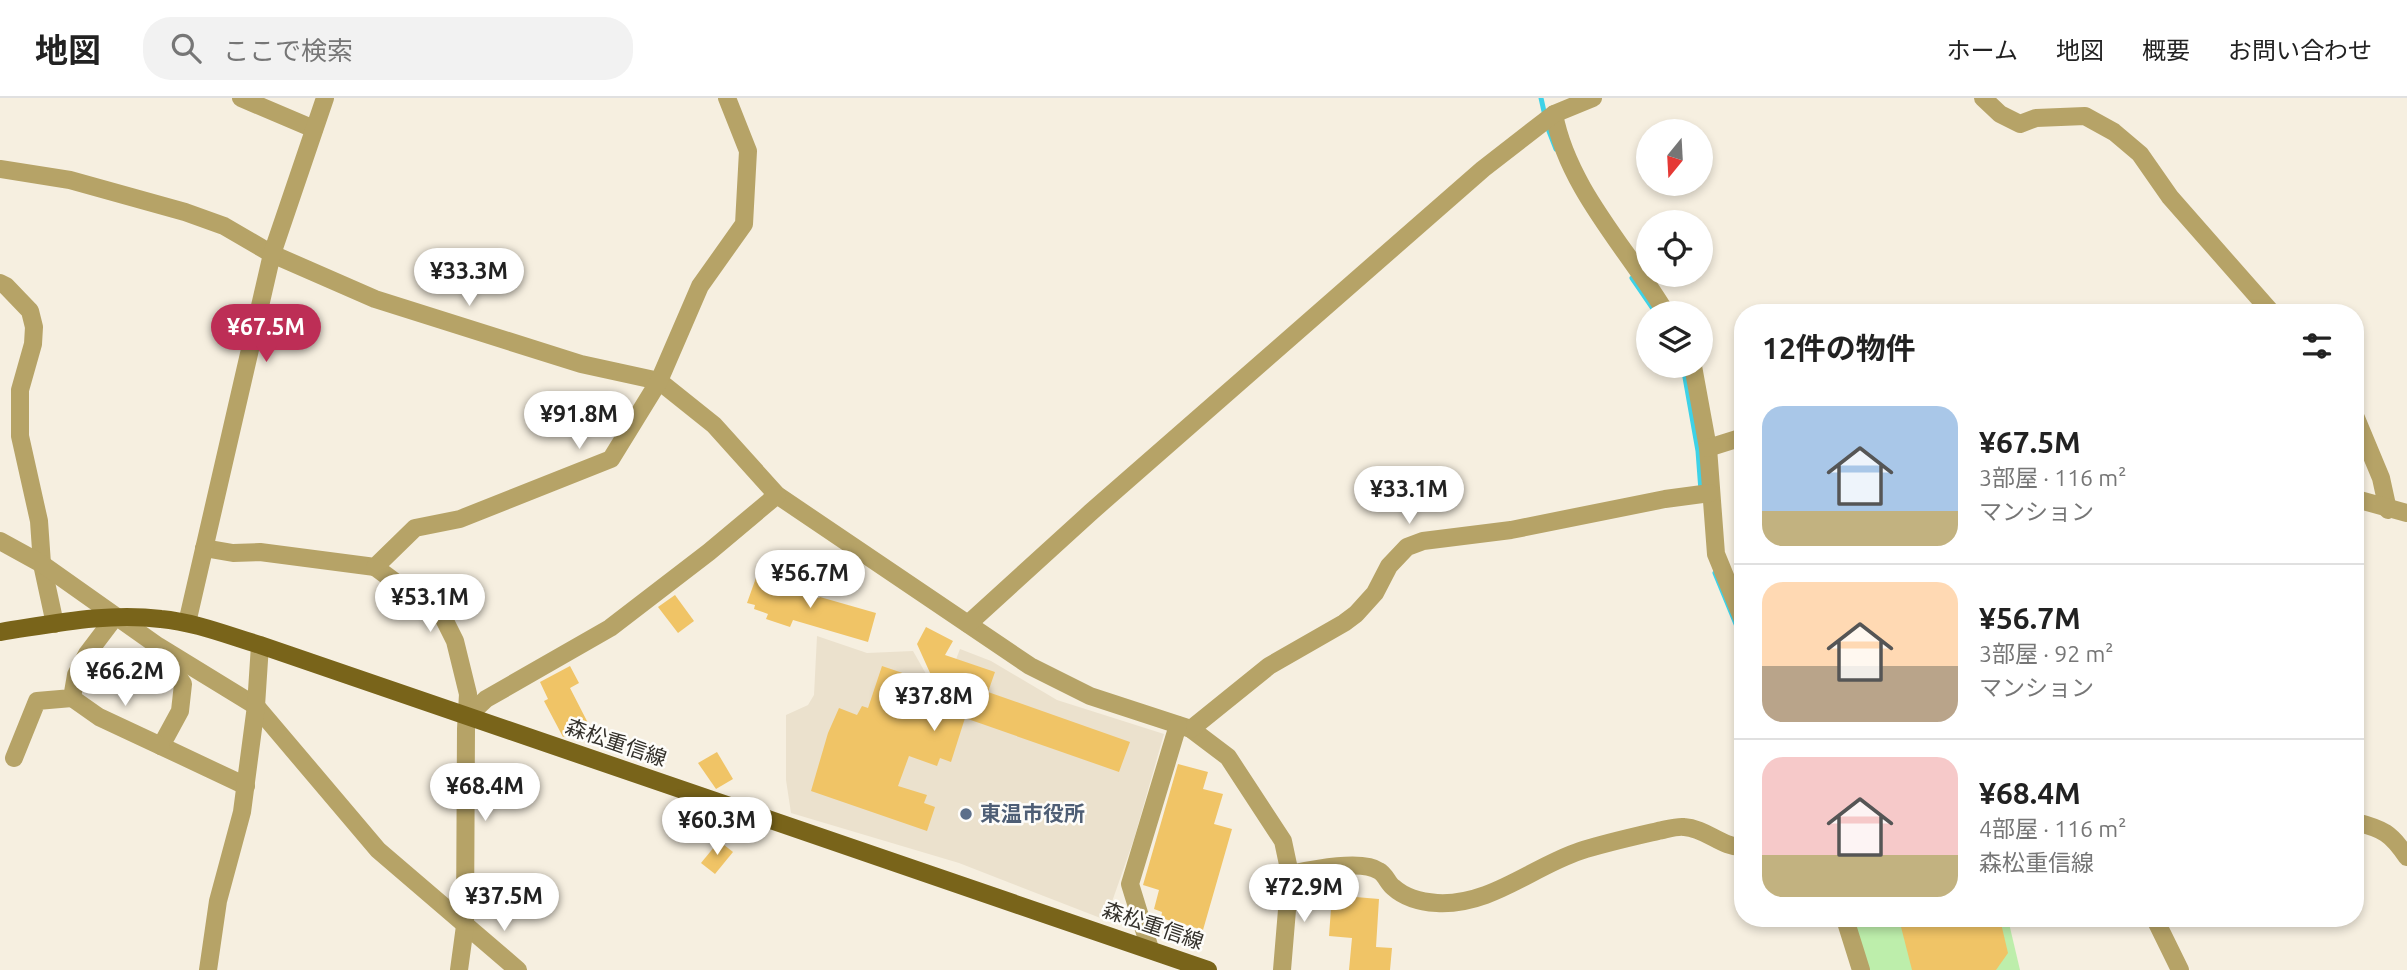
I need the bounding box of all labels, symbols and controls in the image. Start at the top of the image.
search box [143,17,633,80]
icon: search [167,29,205,67]
text: 地図 [35,31,101,68]
text: ここで検索 [223,36,353,65]
text: ホーム [1947,37,2018,64]
text: 地図 [2056,37,2104,64]
text: 概要 [2142,37,2190,64]
text: お問い合わせ [2228,37,2372,64]
north arrow [1636,119,1713,196]
map controls [1636,119,1713,378]
button: locate [1636,210,1713,287]
pin: ¥33.3M [412,248,526,308]
text: ¥33.3M [430,258,508,283]
button: layers [1636,301,1713,378]
pin: ¥67.5M [209,304,323,364]
text: ¥67.5M [227,314,305,339]
icon: filters [2298,327,2336,365]
text: 12件の物件 [1762,331,1916,365]
pin: ¥91.8M [522,392,636,451]
text: ¥91.8M [540,401,618,426]
text: ¥67.5M [1979,425,2081,459]
icon: home [1818,434,1902,518]
text: 3部屋 · 116 m² [1979,465,2126,490]
pin: ¥33.1M [1352,466,1466,526]
text: ¥33.1M [1370,476,1448,501]
text: マンション [1979,499,2094,524]
pin: ¥56.7M [753,550,867,610]
text: ¥56.7M [771,560,849,585]
pin: ¥53.1M [373,574,487,634]
text: ¥53.1M [391,584,469,609]
text: ¥56.7M [1979,601,2081,635]
icon: home [1818,610,1902,694]
text: 3部屋 · 92 m² [1979,641,2113,666]
pin: ¥66.2M [68,648,182,708]
text: ¥66.2M [86,658,164,683]
pin: ¥37.8M [877,674,991,733]
text: マンション [1979,675,2094,700]
text: ¥37.8M [895,683,973,708]
street label: 森松重信線 [563,714,670,770]
pin: ¥68.4M [428,764,542,823]
text: ¥68.4M [446,773,524,798]
text: ¥68.4M [1979,776,2081,810]
icon: home [1818,785,1902,869]
pin: ¥60.3M [660,798,774,857]
place label: 東温市役所 [980,801,1085,825]
marker: 東温市役所 [958,806,974,822]
text: ¥60.3M [678,807,756,832]
text: 4部屋 · 116 m² [1979,816,2126,841]
text: 森松重信線 [1979,850,2094,875]
pin: ¥72.9M [1247,864,1361,924]
pin: ¥37.5M [447,874,561,933]
text: ¥72.9M [1265,874,1343,899]
text: ¥37.5M [465,883,543,908]
street label: 森松重信線 [1100,897,1207,953]

